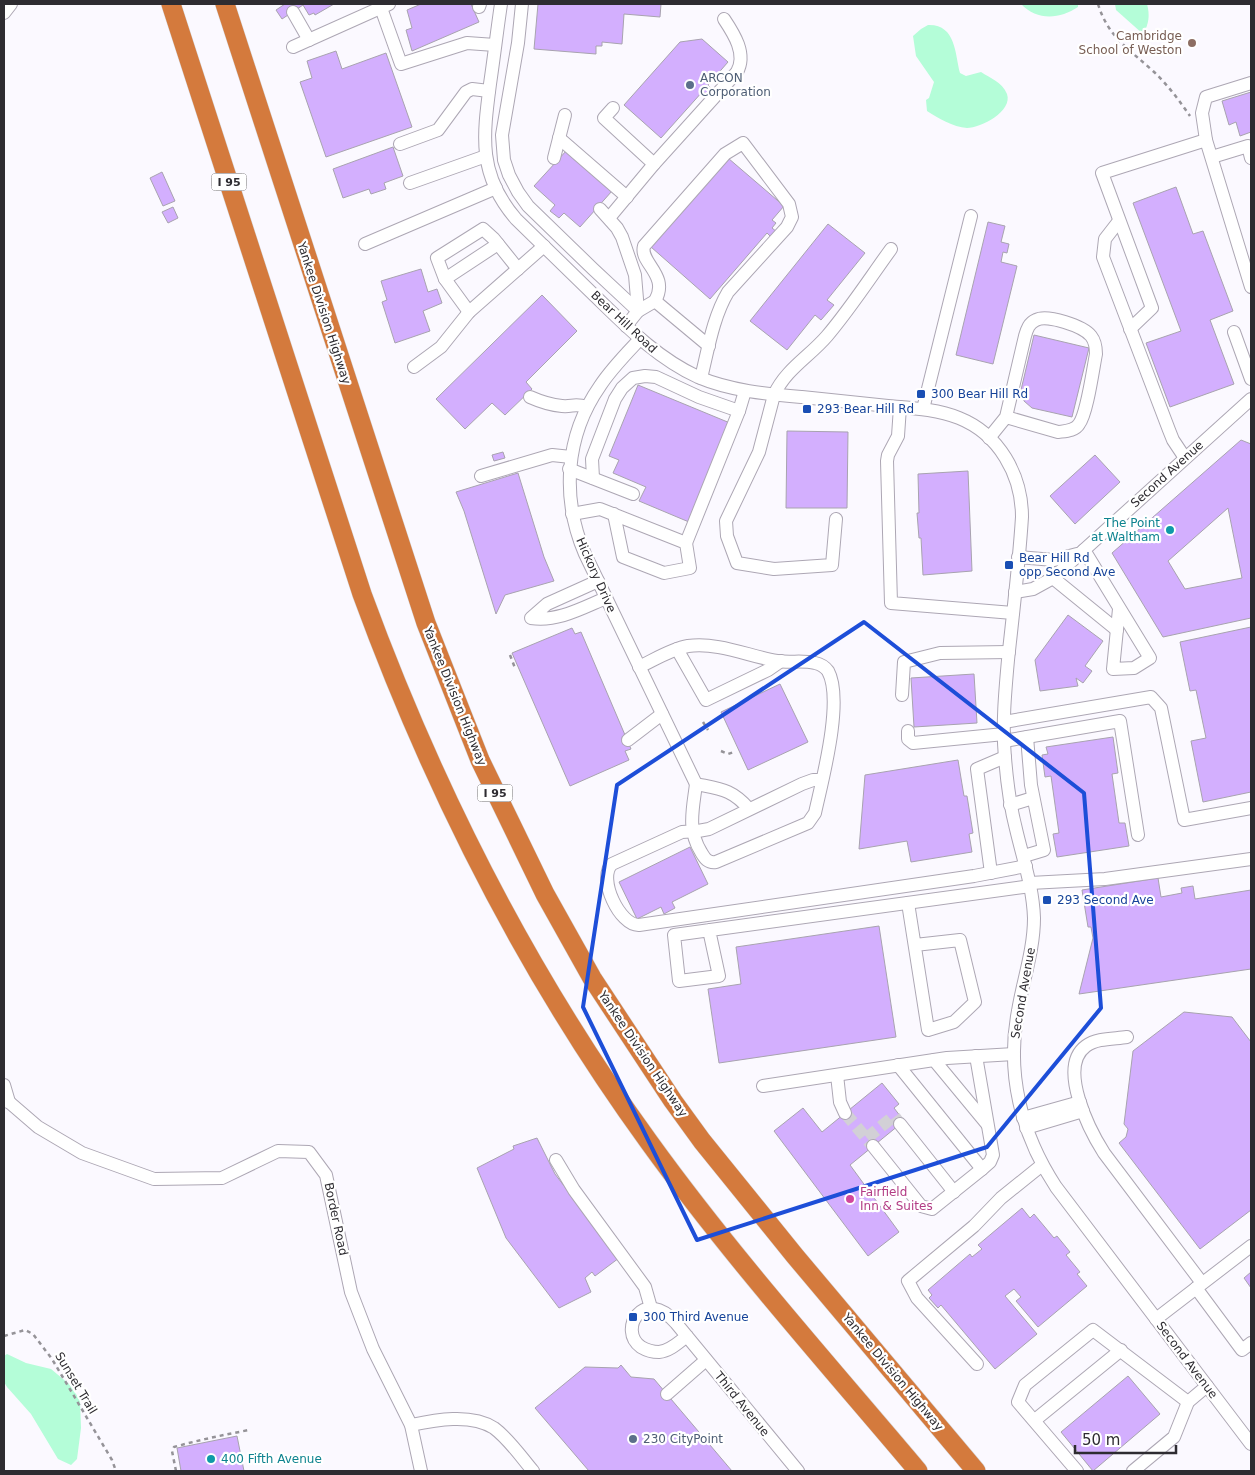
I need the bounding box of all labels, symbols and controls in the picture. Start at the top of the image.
place label: Cambridge School of Weston [1079,29,1182,57]
marker: Cambridge School of Weston [1186,37,1198,49]
place label: ARCON Corporation [700,71,771,99]
marker: ARCON Corporation [684,79,696,91]
road number: I 95 [212,173,246,190]
street label: Yankee Division Highway [294,239,354,386]
street label: Bear Hill Road [588,288,660,356]
place label: 300 Bear Hill Rd [931,387,1028,401]
marker: 300 Bear Hill Rd [915,388,927,400]
place label: 293 Bear Hill Rd [817,402,914,416]
marker: 293 Bear Hill Rd [801,403,813,415]
street label: Second Avenue [1128,438,1206,510]
place label: The Point at Waltham [1091,516,1160,544]
marker: The Point at Waltham [1164,524,1176,536]
street label: Hickory Drive [573,535,619,615]
place label: Bear Hill Rd opp Second Ave [1019,551,1115,579]
marker: Bear Hill Rd opp Second Ave [1003,559,1015,571]
street label: Yankee Division Highway [420,623,489,768]
road number: I 95 [478,784,512,801]
place label: 293 Second Ave [1057,893,1154,907]
marker: 293 Second Ave [1041,894,1053,906]
street label: Second Avenue [1008,946,1038,1040]
street label: Yankee Division Highway [595,988,690,1120]
street label: Border Road [321,1181,351,1257]
place label: Fairfield Inn & Suites [860,1185,933,1213]
marker: Fairfield Inn & Suites [844,1193,856,1205]
place label: 300 Third Avenue [643,1310,749,1324]
street label: Yankee Division Highway [839,1310,946,1434]
marker: 300 Third Avenue [627,1311,639,1323]
street label: Second Avenue [1154,1319,1220,1401]
street label: Sunset Trail [52,1350,100,1416]
street label: Third Avenue [711,1368,772,1439]
scale bar [1075,1422,1176,1454]
text: 50 m [1082,1431,1120,1449]
place label: 230 CityPoint [643,1432,723,1446]
marker: 230 CityPoint [627,1433,639,1445]
place label: 400 Fifth Avenue [221,1452,322,1466]
marker: 400 Fifth Avenue [205,1453,217,1465]

